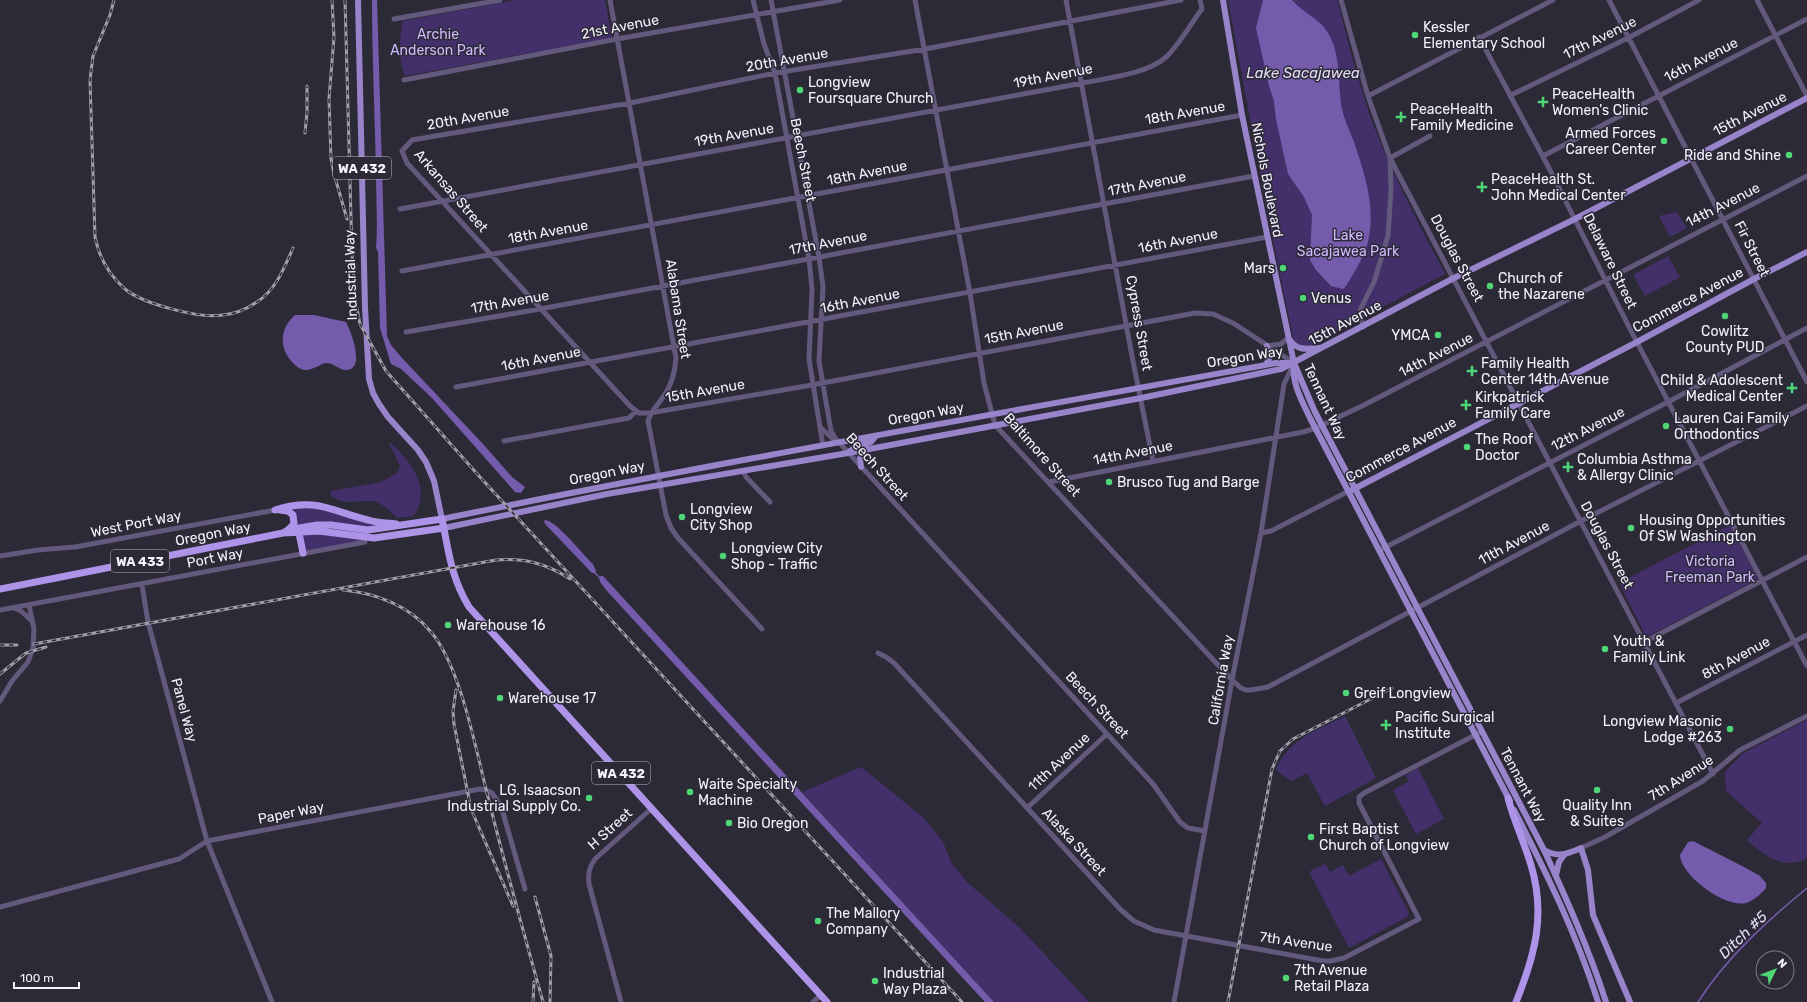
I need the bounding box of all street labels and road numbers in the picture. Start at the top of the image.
street label: 21st Avenue [580,11,661,43]
street label: 17th Avenue [1561,13,1639,63]
street label: 16th Avenue [1661,34,1741,86]
street label: 20th Avenue [745,44,830,76]
street label: 19th Avenue [1012,60,1094,92]
street label: 15th Avenue [1710,88,1790,140]
street label: 18th Avenue [1144,98,1227,128]
street label: 20th Avenue [426,102,511,134]
street label: Beech Street [787,117,820,204]
street label: 19th Avenue [693,120,775,150]
street label: Nichols Boulevard [1248,121,1286,239]
street label: Arkansas Street [411,146,492,236]
road number: WA 432 [333,157,391,179]
street label: 18th Avenue [826,157,909,189]
street label: 17th Avenue [1106,168,1188,200]
street label: 14th Avenue [1683,179,1763,231]
street label: Delaware Street [1580,210,1641,312]
street label: Douglas Street [1427,211,1487,305]
street label: 18th Avenue [507,217,590,247]
street label: Fir Street [1731,218,1774,280]
street label: 16th Avenue [1137,225,1219,257]
street label: 17th Avenue [787,227,869,259]
street label: Industrial Way [341,229,361,321]
street label: Alabama Street [662,258,694,361]
street label: Commerce Avenue [1630,264,1746,336]
street label: Cypress Street [1122,274,1156,373]
street label: 16th Avenue [819,285,901,317]
street label: 17th Avenue [469,287,551,317]
street label: 15th Avenue [1306,297,1385,349]
street label: 15th Avenue [983,316,1065,348]
street label: 14th Avenue [1396,329,1476,381]
street label: 16th Avenue [500,343,582,375]
street label: Oregon Way [1206,343,1285,371]
street label: Tennant Way [1300,361,1350,443]
street label: 15th Avenue [664,376,746,406]
street label: Oregon Way [887,399,966,429]
street label: 12th Avenue [1548,403,1628,455]
street label: Baltimore Street [1000,410,1084,501]
street label: Commerce Avenue [1343,414,1459,486]
street label: Beech Street [842,430,912,505]
street label: 14th Avenue [1092,437,1174,469]
street label: Oregon Way [568,457,647,489]
street label: Douglas Street [1577,498,1637,592]
street label: West Port Way [89,507,183,541]
street label: 11th Avenue [1476,517,1553,569]
street label: Oregon Way [174,518,253,550]
street label: Port Way [185,544,245,572]
road number: WA 433 [111,550,169,572]
street label: California Way [1205,633,1237,727]
street label: 8th Avenue [1699,633,1773,683]
street label: Beech Street [1062,668,1133,742]
street label: Panel Way [167,676,201,744]
street label: 11th Avenue [1025,729,1093,795]
street label: Tennant Way [1496,745,1550,826]
street label: 7th Avenue [1645,751,1717,805]
road number: WA 432 [592,762,650,784]
street label: Paper Way [256,798,326,828]
street label: H Street [584,804,636,853]
street label: Alaska Street [1038,805,1110,880]
street label: 7th Avenue [1259,928,1334,956]

